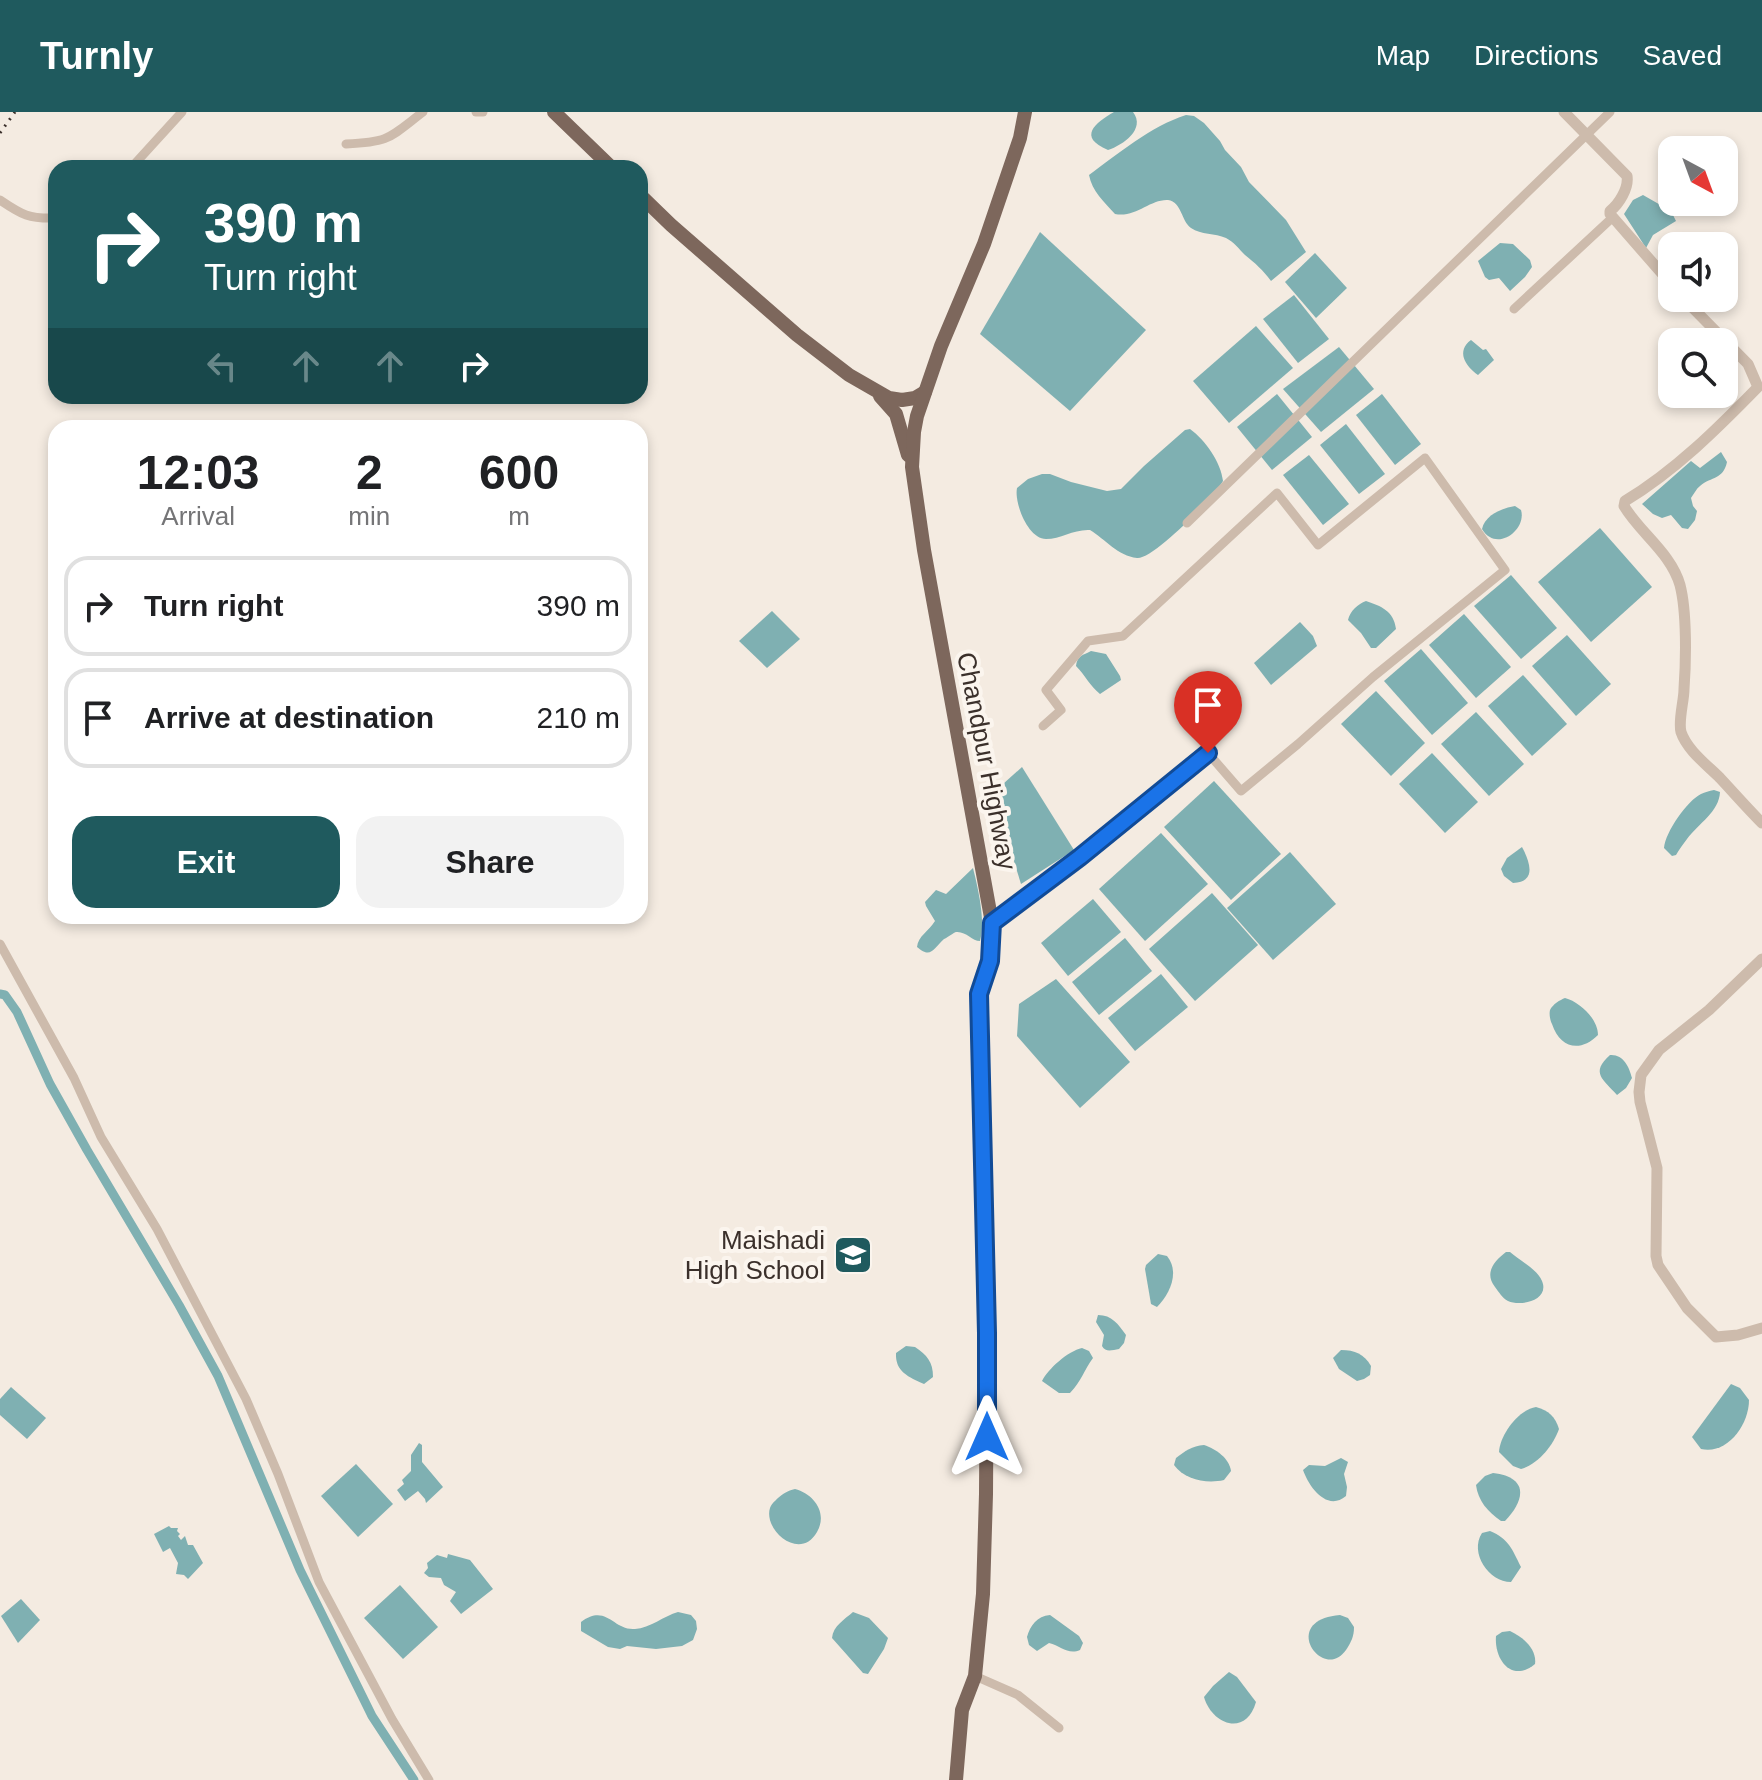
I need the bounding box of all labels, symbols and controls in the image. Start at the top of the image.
text: Turnly [40,35,153,77]
text: Map [1376,40,1430,71]
text: Directions [1474,40,1599,71]
text: Saved [1643,40,1722,71]
north arrow [1658,136,1738,216]
map controls [1658,136,1738,408]
text: 390 m [204,191,363,254]
icon: right [72,192,176,296]
button: sound [1658,232,1738,312]
text: Turn right [204,257,357,298]
button: search [1658,328,1738,408]
icon: left [200,344,244,388]
icon: ahead [284,344,328,388]
icon: ahead [368,344,412,388]
icon: right [452,344,496,388]
text: 12:03 [137,446,260,499]
text: 2 [356,446,383,499]
text: 600 [479,446,559,499]
text: Arrival [161,501,235,531]
text: min [348,501,390,531]
text: m [508,501,530,531]
icon: right [76,584,120,628]
text: Turn right [144,589,283,622]
text: 390 m [537,589,620,622]
street label: Chandpur Highway [951,650,1023,872]
pin [1174,671,1242,753]
icon: arrive [1186,683,1230,727]
icon: arrive [76,696,120,740]
text: Arrive at destination [144,701,434,734]
text: 210 m [537,701,620,734]
button: Exit [72,816,340,908]
button: Share [356,816,624,908]
place label: Maishadi High School [685,1225,825,1285]
school or university icon: Maishadi High School [832,1234,874,1276]
position arrow [945,1395,1029,1479]

